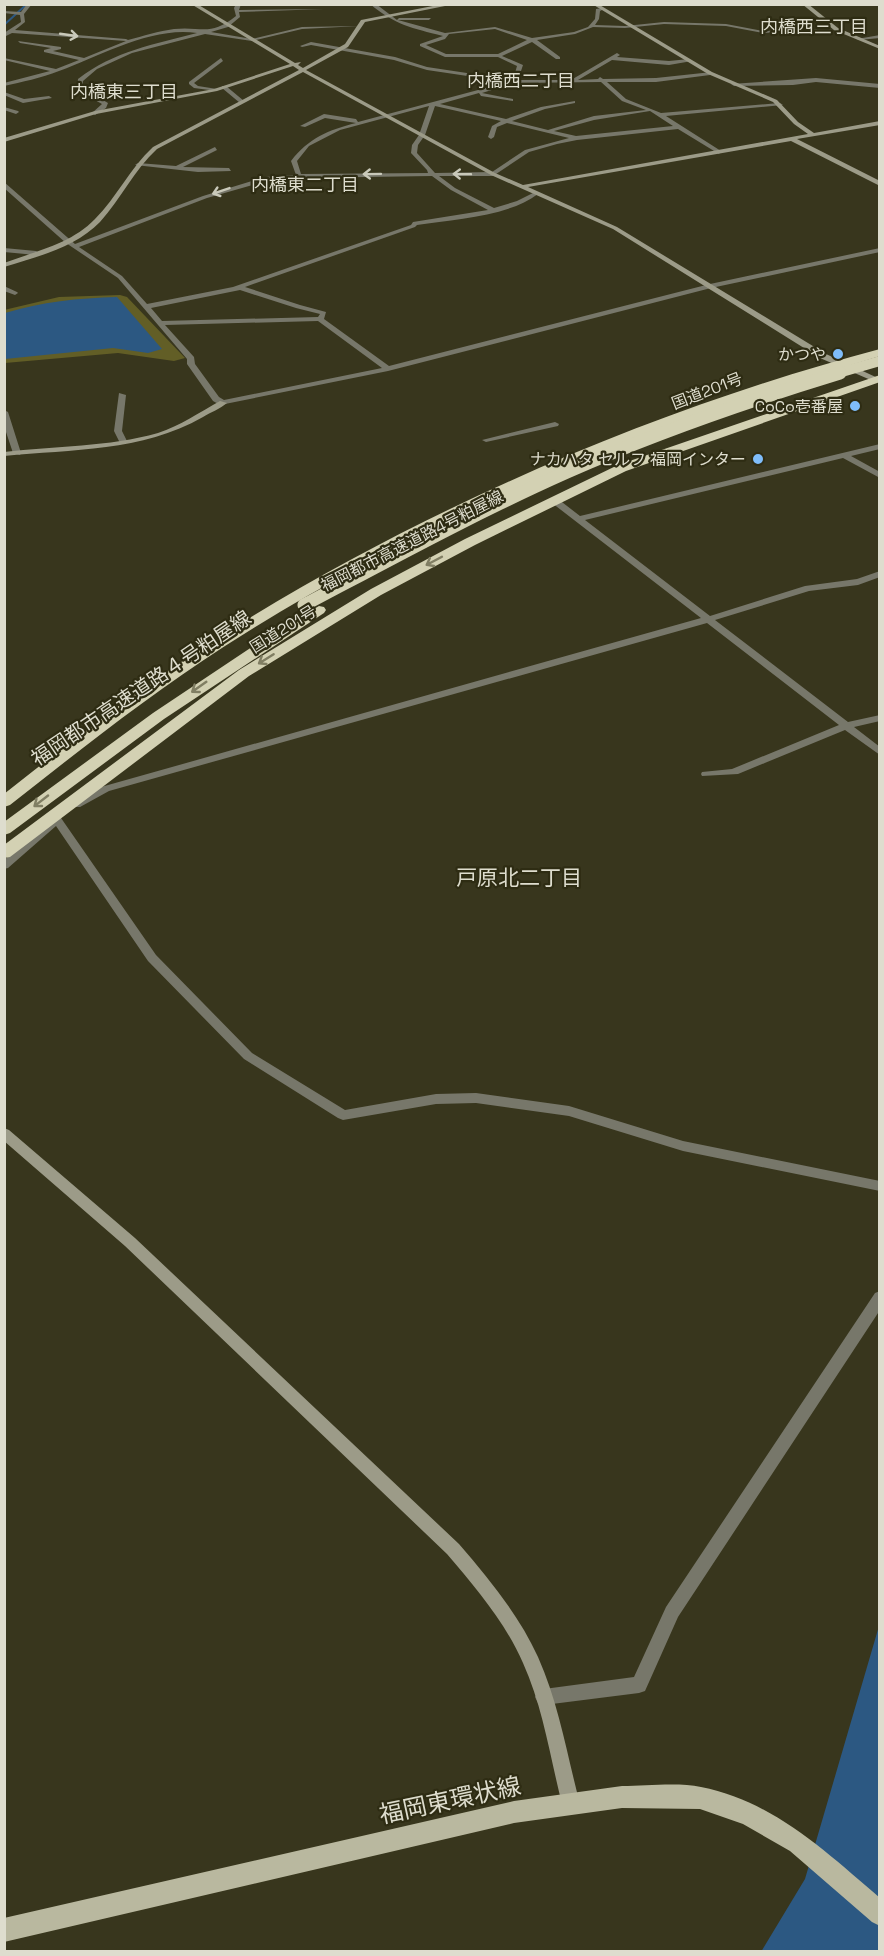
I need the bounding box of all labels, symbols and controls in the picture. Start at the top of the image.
district label: 内橋西三丁目 [760,15,868,38]
one-way arrow [59,29,79,40]
district label: 内橋西二丁目 [467,69,575,92]
district label: 内橋東三丁目 [70,80,178,103]
one-way arrow [452,168,472,180]
one-way arrow [363,169,383,180]
district label: 内橋東二丁目 [251,173,359,196]
one-way arrow [213,187,231,198]
place label: かつや [778,344,826,365]
marker: かつや [831,347,845,361]
street label: 国道201号 [668,368,746,414]
place label: CoCo壱番屋 [755,396,843,417]
marker: CoCo壱番屋 [848,399,862,413]
place label: ナカハタ セルフ 福岡インター [530,449,746,470]
marker: ナカハタ セルフ 福岡インター [751,452,765,466]
street label: 福岡都市高速道路4号粕屋線 [317,486,507,596]
one-way arrow [426,556,444,567]
street label: 国道201号 [246,600,320,658]
street label: 福岡都市高速道路４号粕屋線 [26,605,256,771]
one-way arrow [258,654,275,666]
one-way arrow [191,681,208,693]
one-way arrow [33,795,49,808]
district label: 戸原北二丁目 [456,864,582,891]
street label: 福岡東環状線 [376,1770,524,1830]

